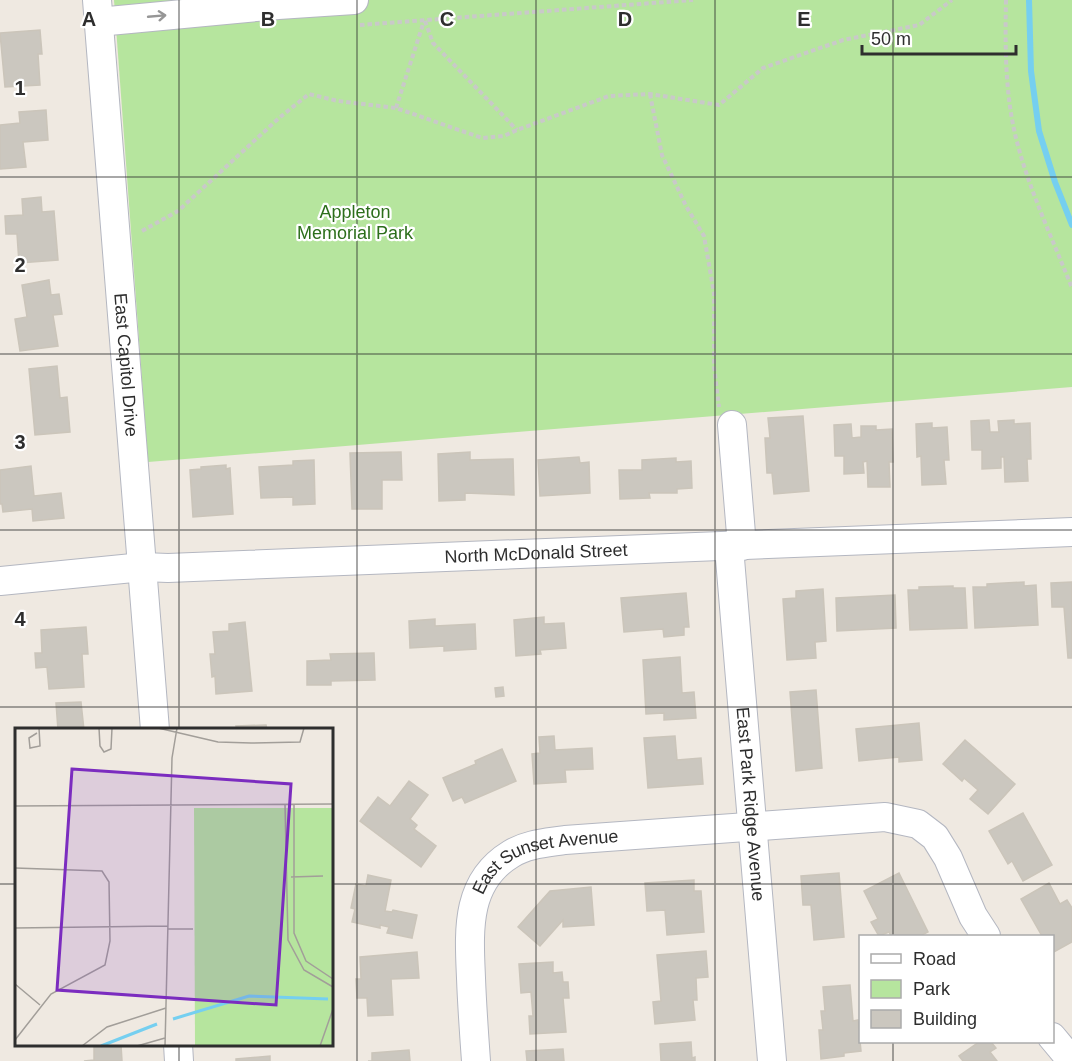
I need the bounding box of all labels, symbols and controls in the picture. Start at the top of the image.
text: A [82,8,96,30]
text: B [261,8,275,30]
text: C [440,8,454,30]
text: D [618,8,632,30]
text: E [797,8,811,30]
one-way arrow [146,10,166,21]
scale bar [862,18,1016,56]
text: 50 m [871,29,911,49]
text: 1 [14,77,26,99]
park label: Appleton Memorial Park [297,202,414,243]
text: 2 [14,254,26,276]
street label: East Capitol Drive [110,292,142,437]
text: 3 [14,431,26,453]
street label: North McDonald Street [444,540,628,567]
text: 4 [14,608,26,630]
street label: East Park Ridge Avenue [732,706,769,902]
inset map [15,728,333,1046]
street label: East Sunset Avenue [468,826,619,897]
legend [859,935,1054,1043]
text: Road [913,949,956,969]
text: Park [913,979,951,999]
text: Building [913,1009,977,1029]

